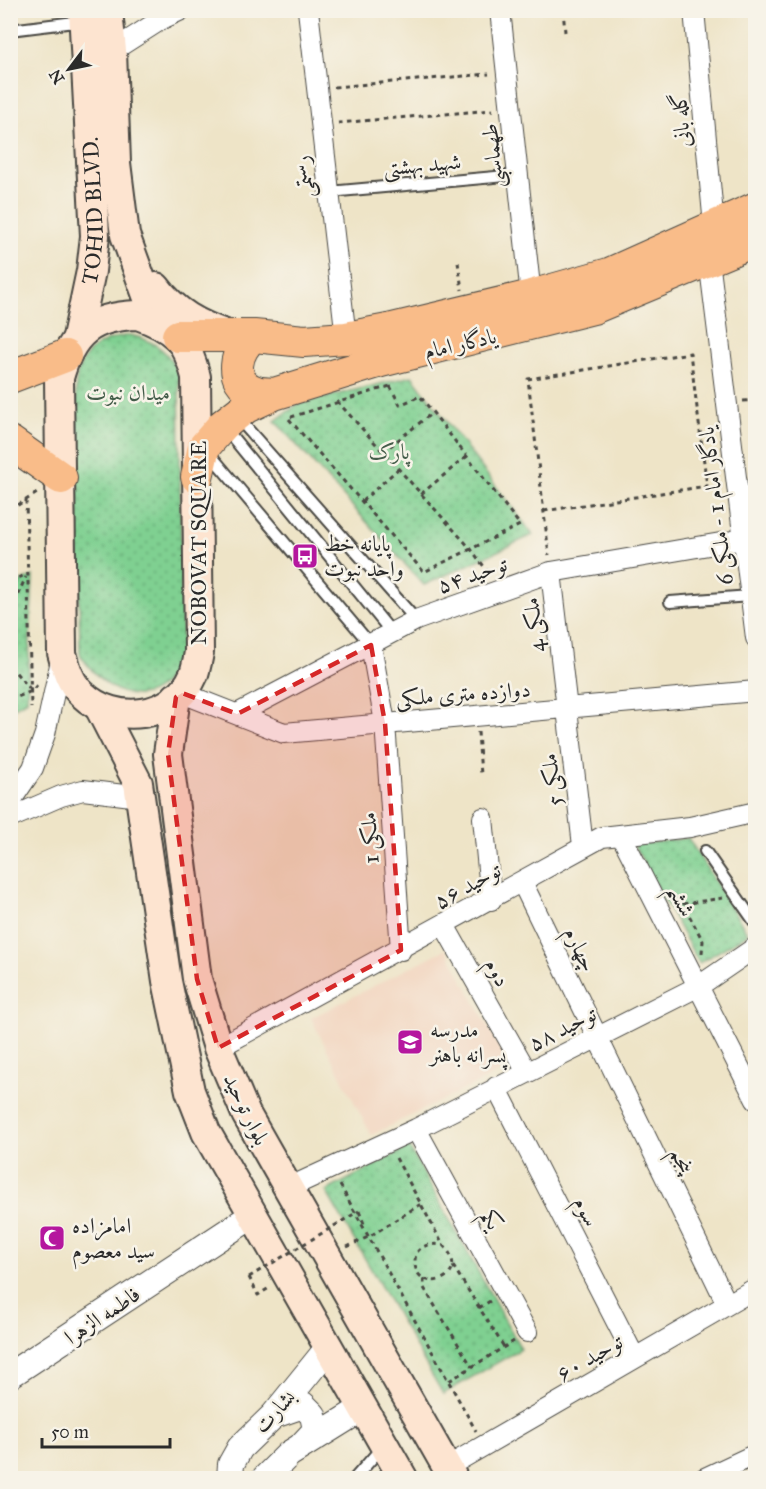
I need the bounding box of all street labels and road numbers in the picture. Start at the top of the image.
street label: گله بانی [665,91,696,149]
street label: طهماسبی [476,122,514,190]
street label: TOHID BLVD. [76,136,109,287]
street label: شهید بهشتی [382,148,462,183]
street label: رستمی [287,154,321,200]
street label: یادگار امام [421,322,502,371]
street label: یادگار امام 1 - ملکی 6 [692,422,745,587]
street label: NOBOVAT SQUARE [185,441,212,645]
street label: توحید ۵۴ [434,550,512,599]
street label: ملکی 4 [517,596,552,654]
street label: دوازده متری ملکی [395,675,532,714]
street label: ملکی 5 [535,752,570,808]
street label: ملکی 1 [354,811,387,865]
street label: توحید ۵۶ [429,856,506,915]
street label: ششم [655,879,701,925]
street label: چهارم [553,922,603,979]
street label: دوم [474,953,516,994]
street label: توحید ۵۸ [524,1000,601,1057]
street label: بلوار توحید [218,1069,276,1150]
street label: پنجم [658,1142,701,1182]
street label: سوم [562,1192,605,1233]
street label: یکم [469,1204,509,1239]
street label: فاطمه الزهرا [59,1280,146,1351]
street label: توحید ۶۰ [551,1327,628,1387]
street label: بشارت [248,1384,301,1439]

